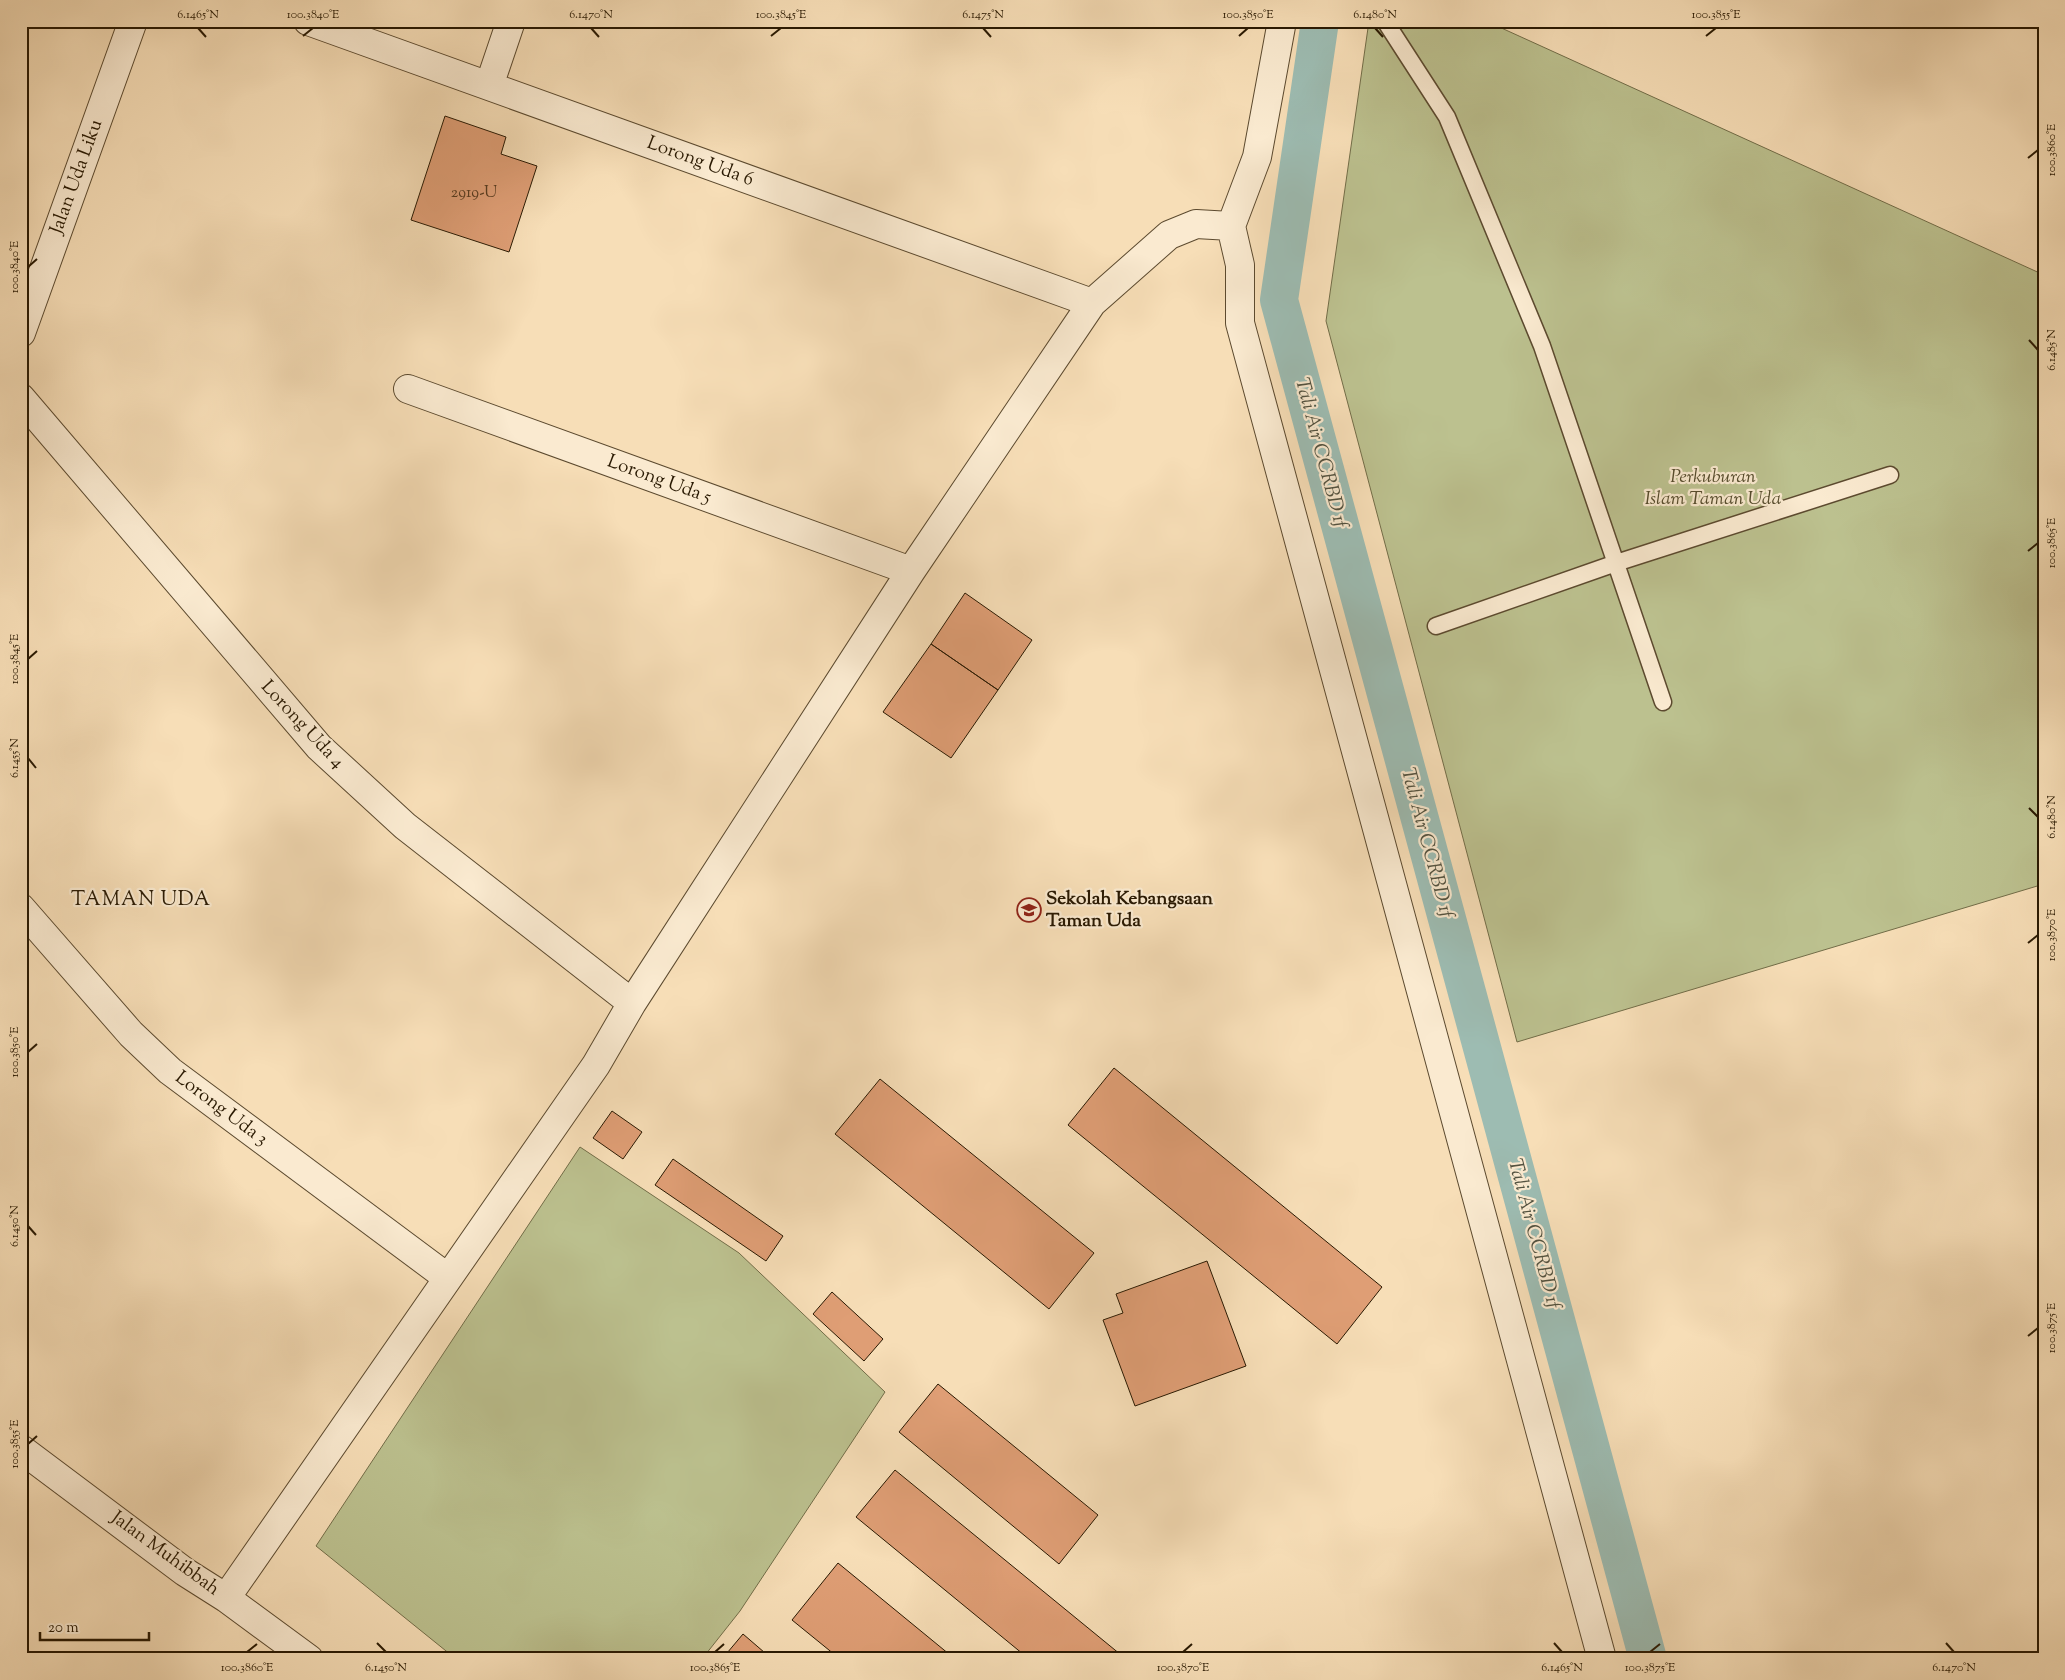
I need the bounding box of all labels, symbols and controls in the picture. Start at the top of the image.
text: 6.1465°N [177,6,219,24]
text: 100.3840°E [287,6,340,24]
text: 6.1470°N [569,6,613,24]
text: 100.3845°E [756,6,807,24]
text: 6.1475°N [962,6,1004,24]
text: 100.3850°E [1223,6,1274,24]
text: 6.1480°N [1353,6,1397,24]
text: 100.3855°E [1692,6,1741,24]
street label: Jalan Uda Liku [43,116,110,239]
text: 100.3860°E [2043,123,2061,176]
street label: Lorong Uda 6 [643,130,757,194]
house number: 2919-U [451,182,497,205]
text: 100.3840°E [6,240,24,293]
text: 6.1485°N [2043,329,2061,371]
water label: Tali Air CCRBD 1f [1286,375,1354,533]
street label: Lorong Uda 5 [603,449,715,511]
park label: Perkuburan Islam Taman Uda [1645,464,1782,513]
text: 100.3865°E [2043,517,2061,568]
text: 100.3845°E [6,633,24,684]
street label: Lorong Uda 4 [254,675,350,775]
text: 6.1455°N [6,738,24,778]
water label: Tali Air CCRBD 1f [1392,765,1460,923]
text: 6.1480°N [2043,795,2061,839]
district label: TAMAN UDA [71,886,211,915]
place label: Sekolah Kebangsaan Taman Uda [1046,886,1214,935]
school or university icon: Sekolah Kebangsaan Taman Uda [1016,897,1042,923]
text: 100.3870°E [2043,908,2061,961]
text: 100.3850°E [6,1026,24,1077]
street label: Lorong Uda 3 [169,1065,273,1153]
water label: Tali Air CCRBD 1f [1499,1156,1567,1314]
text: 6.1450°N [6,1205,24,1247]
text: 100.3875°E [2043,1302,2061,1353]
text: 100.3855°E [6,1419,24,1468]
street label: Jalan Muhibbah [104,1505,225,1603]
scale bar [40,1610,149,1642]
text: 20 m [48,1618,79,1639]
text: 100.3860°E [221,1659,274,1677]
text: 6.1450°N [365,1659,407,1677]
text: 100.3865°E [690,1659,741,1677]
text: 100.3870°E [1157,1659,1210,1677]
text: 6.1465°N [1541,1659,1583,1677]
text: 100.3875°E [1625,1659,1676,1677]
text: 6.1470°N [1932,1659,1976,1677]

